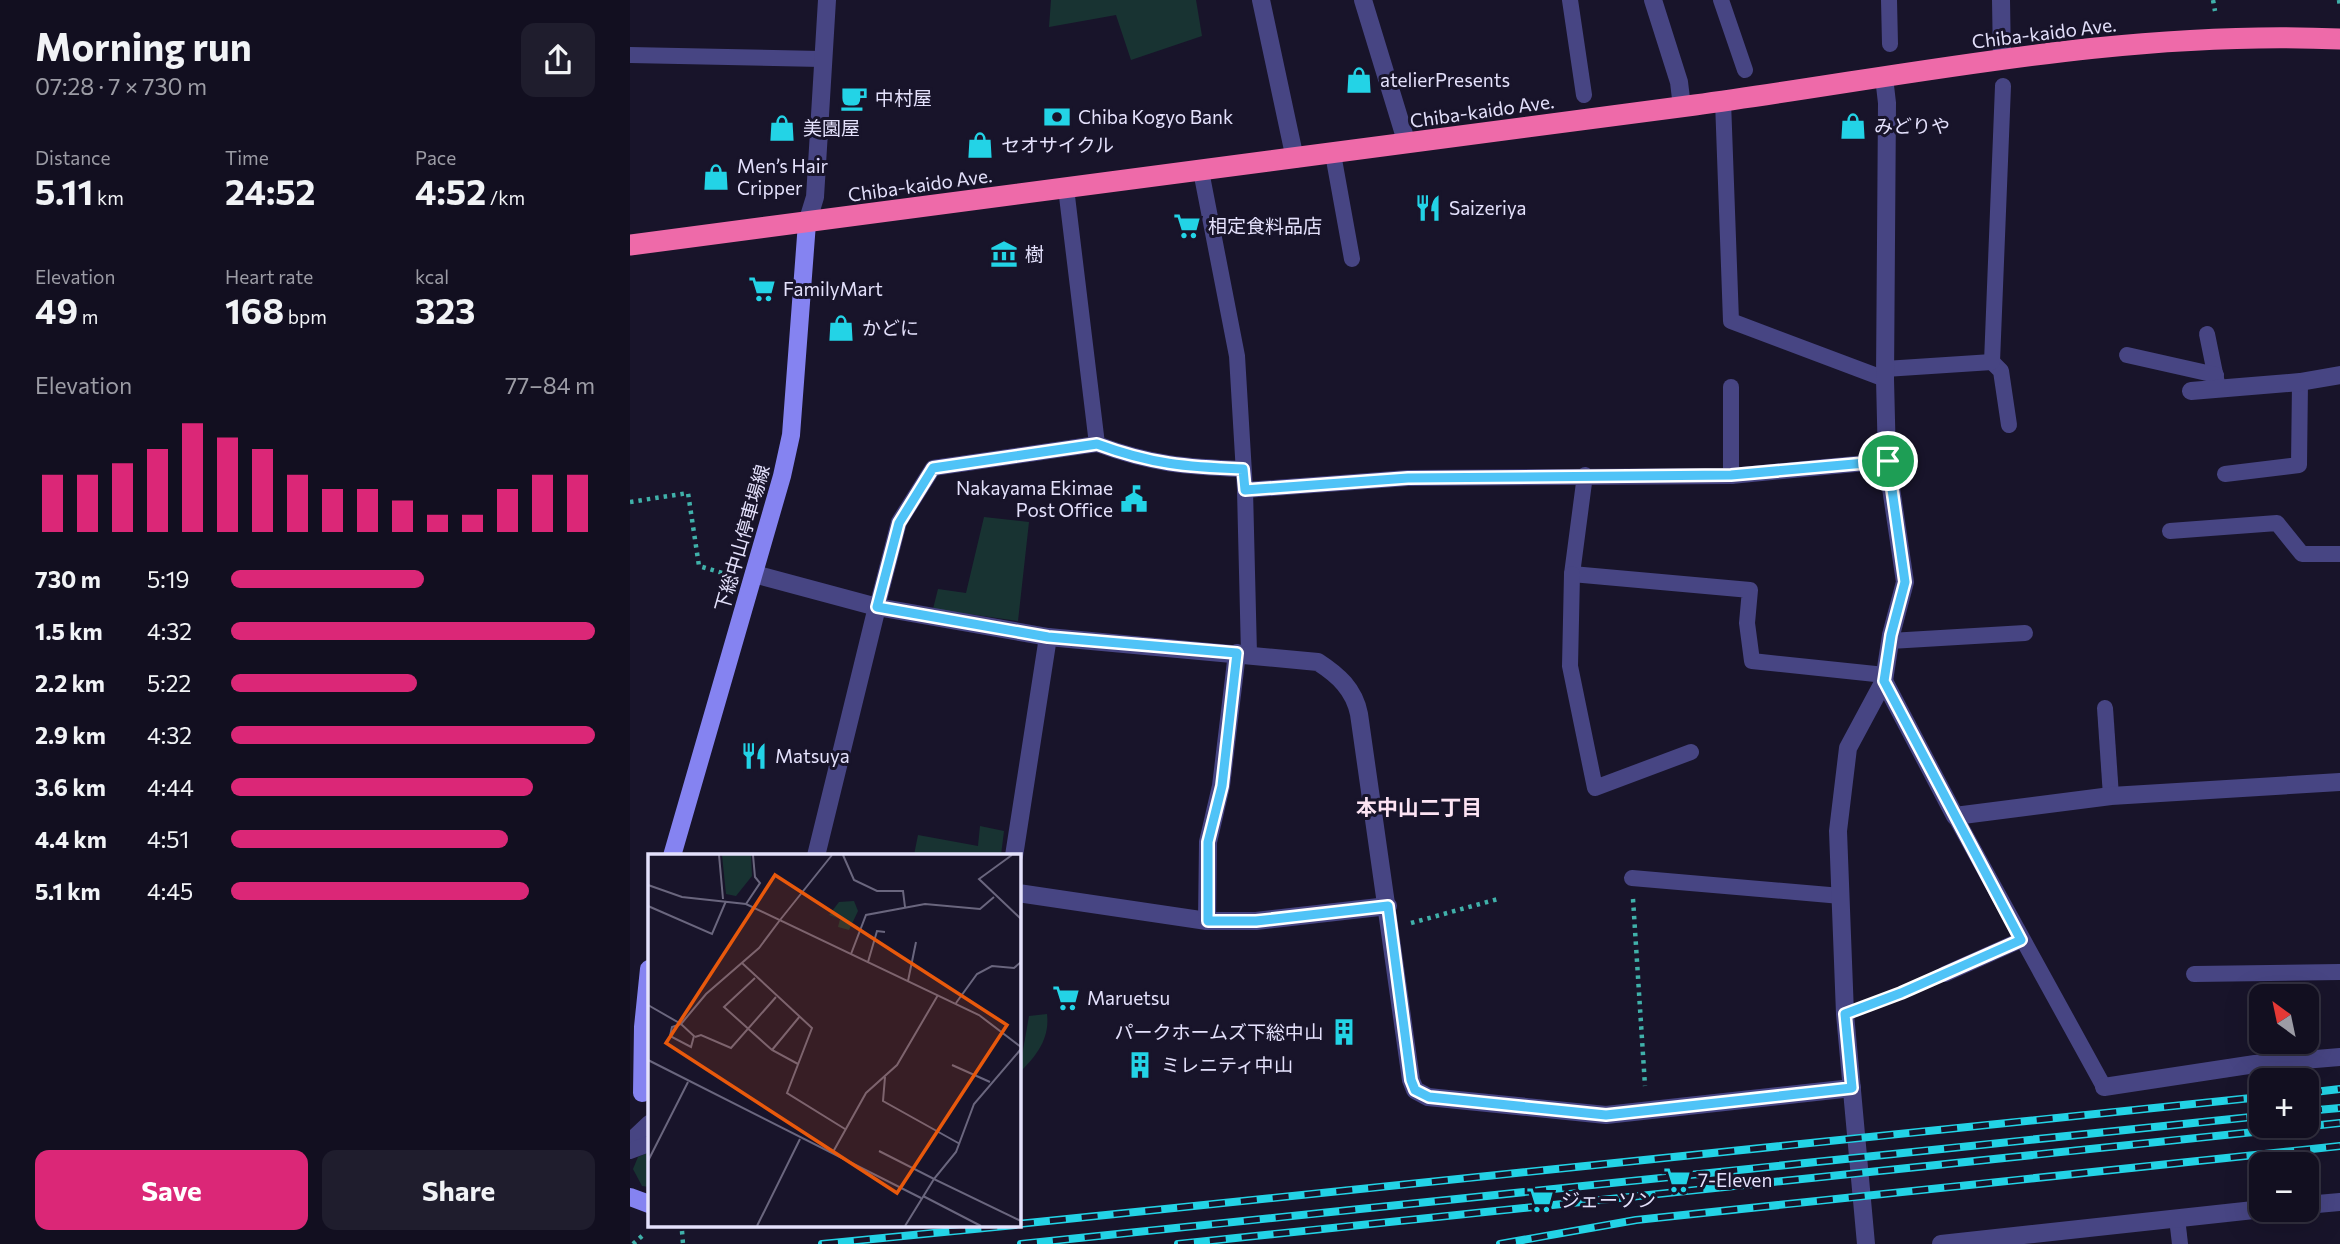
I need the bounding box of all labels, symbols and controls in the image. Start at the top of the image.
street label: Chiba-kaido Ave. [1970,12,2117,53]
text: Morning run [35,22,252,69]
button: share [521,23,595,97]
shop icon: atelierPresents [1344,65,1374,95]
place label: atelierPresents [1380,68,1510,91]
text: 07:28 · 7 × 730 m [35,72,207,100]
cafe icon: 中村屋 [839,83,869,113]
place label: 中村屋 [875,86,932,109]
street label: Chiba-kaido Ave. [1408,89,1555,132]
bank icon: Chiba Kogyo Bank [1042,102,1072,132]
place label: Chiba Kogyo Bank [1078,105,1233,128]
shop icon: みどりや [1838,111,1868,141]
shop icon: 美園屋 [767,113,797,143]
place label: みどりや [1874,114,1950,137]
place label: 美園屋 [803,116,860,139]
shop icon: セオサイクル [965,130,995,160]
place label: セオサイクル [1001,133,1114,156]
text: Distance [35,146,111,169]
text: Time [225,146,269,169]
text: Pace [415,146,456,169]
place label: Men’s Hair Cripper [737,154,829,199]
shop icon: Men’s Hair Cripper [701,162,731,192]
street label: Chiba-kaido Ave. [846,163,993,206]
text: 5.11 [35,169,93,212]
text: 24:52 [225,169,315,212]
text: 4:52 [415,169,486,212]
text: km [93,186,124,209]
text: /km [486,186,525,209]
restaurant icon: Saizeriya [1413,193,1443,223]
place label: Saizeriya [1449,196,1526,219]
supermarket icon: 相定食料品店 [1172,211,1202,241]
place label: 相定食料品店 [1208,214,1322,237]
museum icon: 樹 [989,239,1019,269]
place label: 樹 [1025,242,1044,265]
text: Elevation [35,265,115,288]
text: Heart rate [225,265,313,288]
text: kcal [415,265,449,288]
supermarket icon: FamilyMart [747,274,777,304]
place label: FamilyMart [783,277,883,300]
text: 49 [35,288,78,331]
text: 168 [225,288,284,331]
text: 323 [415,288,475,331]
text: m [78,305,98,328]
text: bpm [284,305,327,328]
shop icon: かどに [826,313,856,343]
place label: かどに [862,316,919,339]
text: Elevation [35,371,132,399]
text: 77–84 m [505,371,595,399]
pin [1858,431,1918,491]
icon: arrive [1869,442,1907,480]
street label: 下総中山停車場線 [710,462,774,614]
place label: Nakayama Ekimae Post Office [956,476,1113,521]
public building icon: Nakayama Ekimae Post Office [1119,484,1149,514]
text: 730 m [35,565,101,593]
text: 5:19 [147,565,189,593]
text: 1.5 km [35,617,103,645]
text: 4:32 [147,617,192,645]
text: 2.2 km [35,669,105,697]
text: 5:22 [147,669,191,697]
text: 2.9 km [35,721,106,749]
text: 4:32 [147,721,192,749]
restaurant icon: Matsuya [739,741,769,771]
place label: Matsuya [775,744,850,767]
text: 3.6 km [35,773,106,801]
text: 4:44 [147,773,194,801]
district label: 本中山二丁目 [1356,794,1482,819]
text: 4.4 km [35,825,107,853]
text: 4:51 [147,825,189,853]
inset map [648,854,1020,1226]
text: 5.1 km [35,877,101,905]
text: 4:45 [147,877,193,905]
supermarket icon: Maruetsu [1051,983,1081,1013]
north arrow [2249,984,2319,1054]
map controls [2249,984,2319,1222]
place label: Maruetsu [1087,986,1170,1009]
building icon: パークホームズ下総中山 [1329,1017,1359,1047]
place label: パークホームズ下総中山 [1115,1020,1323,1043]
building icon: ミレニティ中山 [1125,1050,1155,1080]
place label: ミレニティ中山 [1161,1053,1293,1076]
button: + [2249,1068,2319,1138]
button: Save [35,1150,308,1230]
button: Share [322,1150,595,1230]
button: − [2249,1152,2319,1222]
supermarket icon: 7-Eleven [1662,1165,1692,1195]
place label: 7-Eleven [1698,1168,1772,1191]
supermarket icon: ジェーソン [1525,1185,1555,1215]
place label: ジェーソン [1561,1188,1656,1211]

